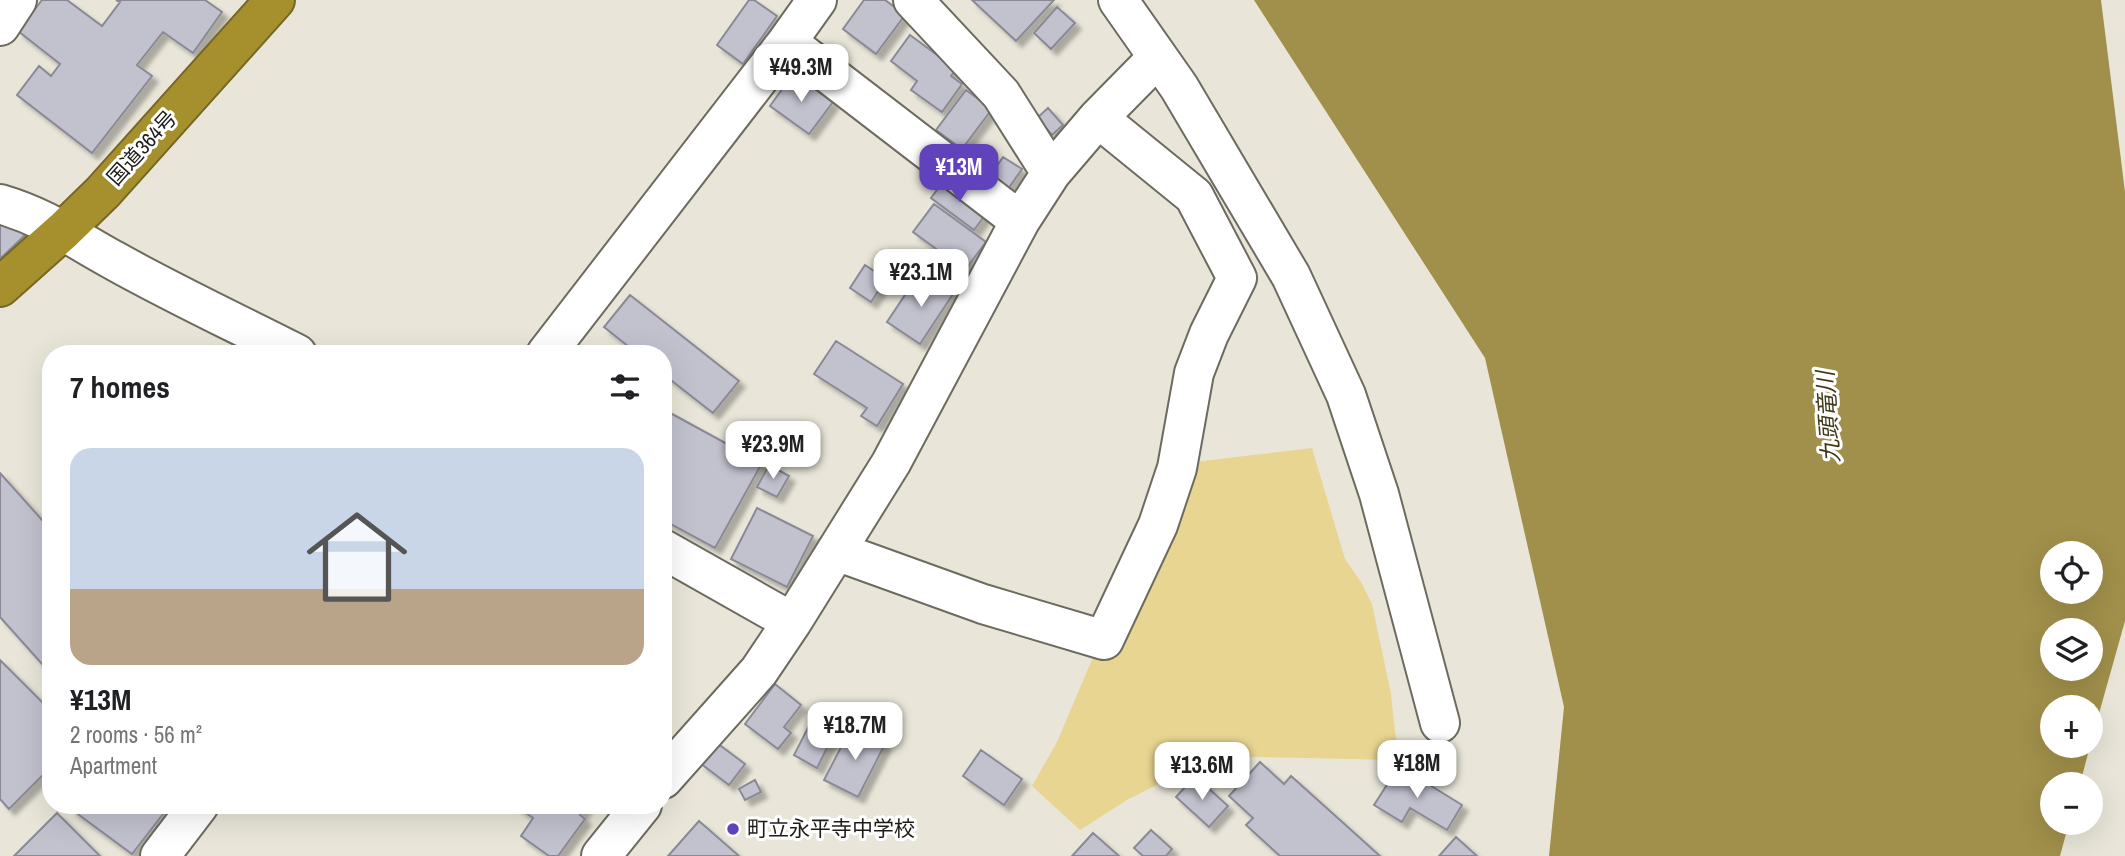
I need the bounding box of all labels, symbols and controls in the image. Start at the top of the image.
pin: ¥49.3M [744,44,858,104]
text: ¥49.3M [770,51,832,82]
street label: 国道364号 [100,104,183,191]
pin: ¥13M [918,144,1000,204]
text: ¥13M [935,151,983,182]
pin: ¥23.1M [864,250,978,309]
text: ¥23.1M [890,256,952,287]
text: 7 homes [70,367,170,407]
water label: 九頭竜川 [1809,367,1846,464]
icon: filters [606,368,644,406]
pin: ¥23.9M [716,421,830,481]
text: ¥23.9M [742,428,804,459]
icon: home [294,494,420,620]
map controls [2040,541,2103,835]
button: locate [2040,541,2103,604]
button: layers [2040,618,2103,681]
text: ¥13M [70,679,132,719]
button: + [2040,695,2103,758]
pin: ¥18.7M [798,702,912,762]
text: ¥18.7M [824,709,886,740]
text: 2 rooms · 56 m² [70,719,202,750]
pin: ¥18M [1376,740,1458,800]
pin: ¥13.6M [1145,742,1259,802]
text: ¥18M [1393,747,1441,778]
text: ¥13.6M [1171,749,1233,780]
text: Apartment [70,750,157,781]
button: − [2040,772,2103,835]
place label: 町立永平寺中学校 [747,814,915,843]
marker: 町立永平寺中学校 [725,821,741,837]

